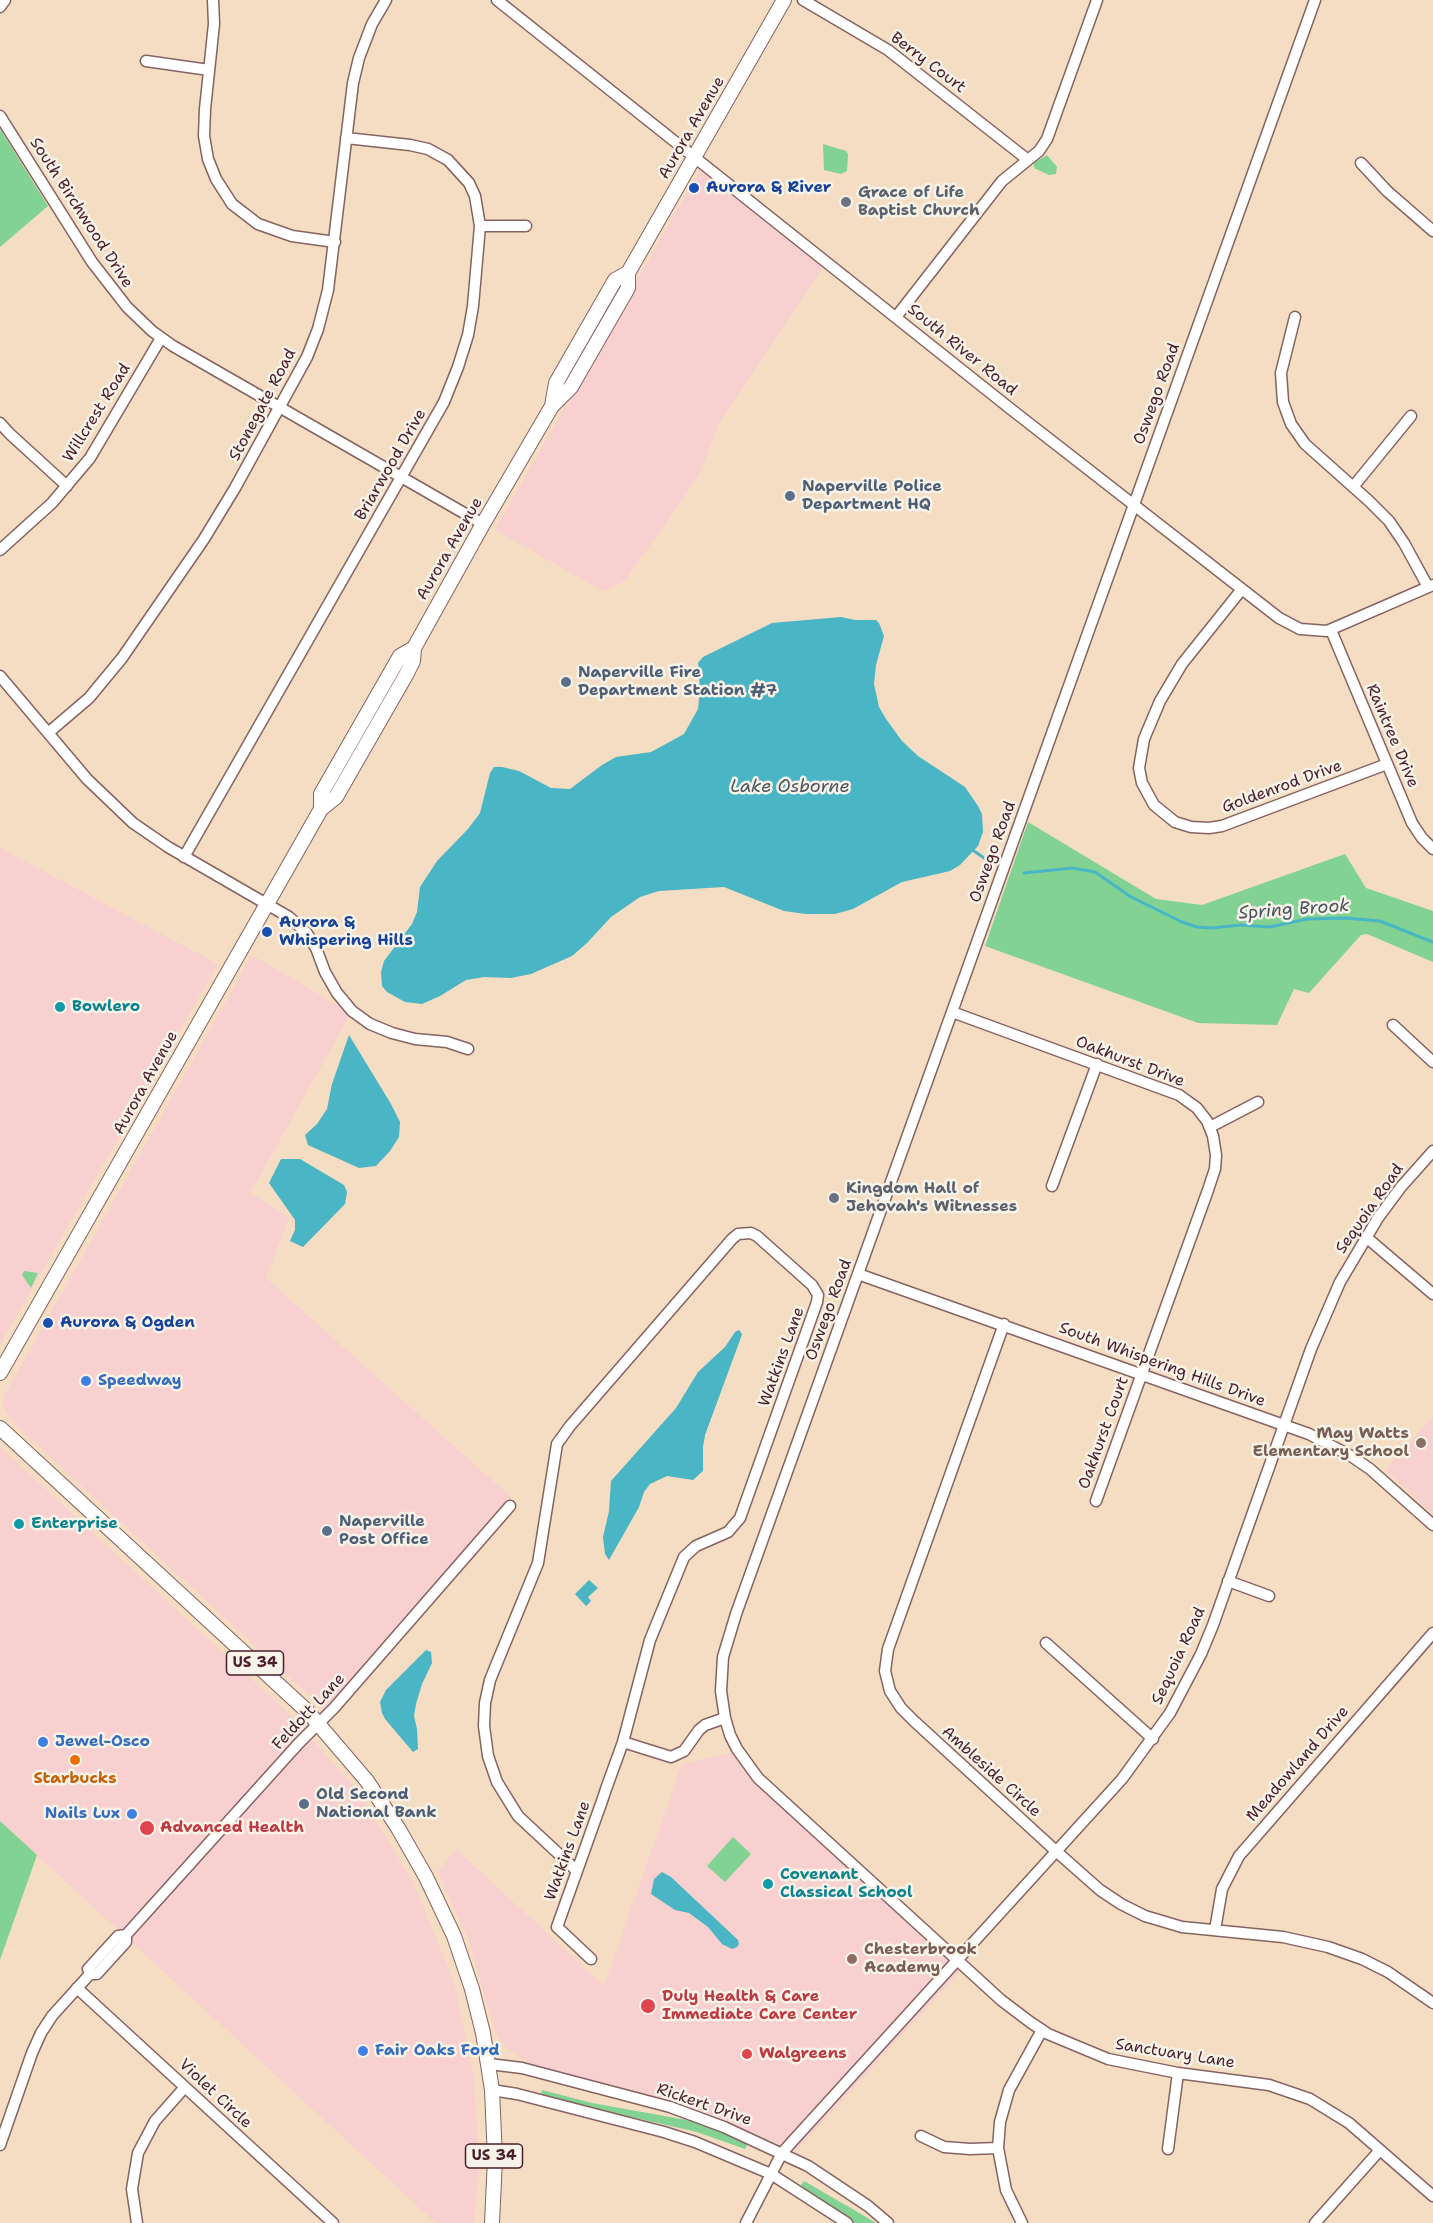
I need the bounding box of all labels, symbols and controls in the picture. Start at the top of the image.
street label: Berry Court [887,28,969,98]
street label: Aurora Avenue [655,73,729,183]
street label: South Birchwood Drive [25,134,137,292]
place label: Aurora & River [706,178,831,198]
marker: Aurora & River [687,181,701,195]
place label: Grace of Life Baptist Church [858,183,980,221]
marker: Grace of Life Baptist Church [839,195,853,209]
street label: South River Road [903,300,1021,400]
street label: Oswego Road [1130,341,1184,447]
street label: Stonegate Road [225,346,301,464]
street label: Willcrest Road [59,360,135,466]
street label: Briarwood Drive [351,406,431,524]
place label: Naperville Police Department HQ [802,477,942,515]
marker: Naperville Police Department HQ [783,489,797,503]
street label: Aurora Avenue [413,494,487,604]
place label: Naperville Fire Department Station #7 [578,663,777,701]
marker: Naperville Fire Department Station #7 [559,675,573,689]
street label: Raintree Drive [1362,681,1422,791]
street label: Goldenrod Drive [1219,756,1345,818]
water label: Lake Osborne [730,776,850,798]
street label: Oswego Road [966,799,1020,905]
water label: Spring Brook [1238,895,1350,925]
place label: Aurora & Whispering Hills [279,913,413,951]
marker: Aurora & Whispering Hills [260,925,274,939]
place label: Bowlero [72,997,140,1017]
marker: Bowlero [53,1000,67,1014]
street label: Aurora Avenue [110,1028,182,1138]
street label: Oakhurst Drive [1073,1032,1187,1092]
street label: Sequoia Road [1332,1160,1408,1258]
place label: Kingdom Hall of Jehovah's Witnesses [846,1179,1017,1217]
marker: Kingdom Hall of Jehovah's Witnesses [827,1191,841,1205]
street label: Oswego Road [802,1257,856,1363]
street label: Watkins Lane [755,1305,809,1409]
place label: Aurora & Ogden [60,1313,195,1333]
marker: Aurora & Ogden [41,1316,55,1330]
street label: South Whispering Hills Drive [1056,1319,1268,1411]
place label: Speedway [98,1371,182,1391]
marker: Speedway [79,1374,93,1388]
street label: Oakhurst Court [1075,1374,1133,1492]
place label: May Watts Elementary School [1253,1424,1409,1462]
marker: May Watts Elementary School [1414,1436,1428,1450]
place label: Naperville Post Office [339,1512,429,1550]
place label: Enterprise [31,1514,118,1534]
marker: Enterprise [12,1517,26,1531]
marker: Naperville Post Office [320,1524,334,1538]
street label: Sequoia Road [1148,1604,1210,1708]
road number: US 34 [226,1651,284,1675]
street label: Feldott Lane [269,1670,349,1754]
street label: Meadowland Drive [1243,1702,1353,1826]
street label: Ambleside Circle [937,1722,1045,1822]
place label: Jewel-Osco [55,1732,150,1752]
marker: Jewel-Osco [36,1735,50,1749]
marker: Starbucks [68,1753,82,1767]
place label: Starbucks [33,1769,117,1789]
place label: Old Second National Bank [316,1785,437,1823]
marker: Old Second National Bank [297,1797,311,1811]
street label: Watkins Lane [541,1799,595,1903]
place label: Nails Lux [45,1804,120,1824]
marker: Nails Lux [125,1807,139,1821]
place label: Advanced Health [160,1818,304,1838]
marker: Advanced Health [138,1819,156,1837]
place label: Covenant Classical School [780,1865,913,1903]
marker: Covenant Classical School [761,1877,775,1891]
place label: Chesterbrook Academy [864,1940,977,1978]
marker: Chesterbrook Academy [845,1952,859,1966]
place label: Duly Health & Care Immediate Care Center [662,1987,857,2025]
marker: Duly Health & Care Immediate Care Center [639,1997,657,2015]
street label: Sanctuary Lane [1114,2035,1236,2073]
place label: Fair Oaks Ford [375,2041,500,2061]
marker: Fair Oaks Ford [356,2044,370,2058]
place label: Walgreens [759,2044,847,2064]
marker: Walgreens [740,2047,754,2061]
street label: Violet Circle [174,2055,256,2133]
street label: Rickert Drive [654,2080,754,2130]
road number: US 34 [466,2144,522,2168]

